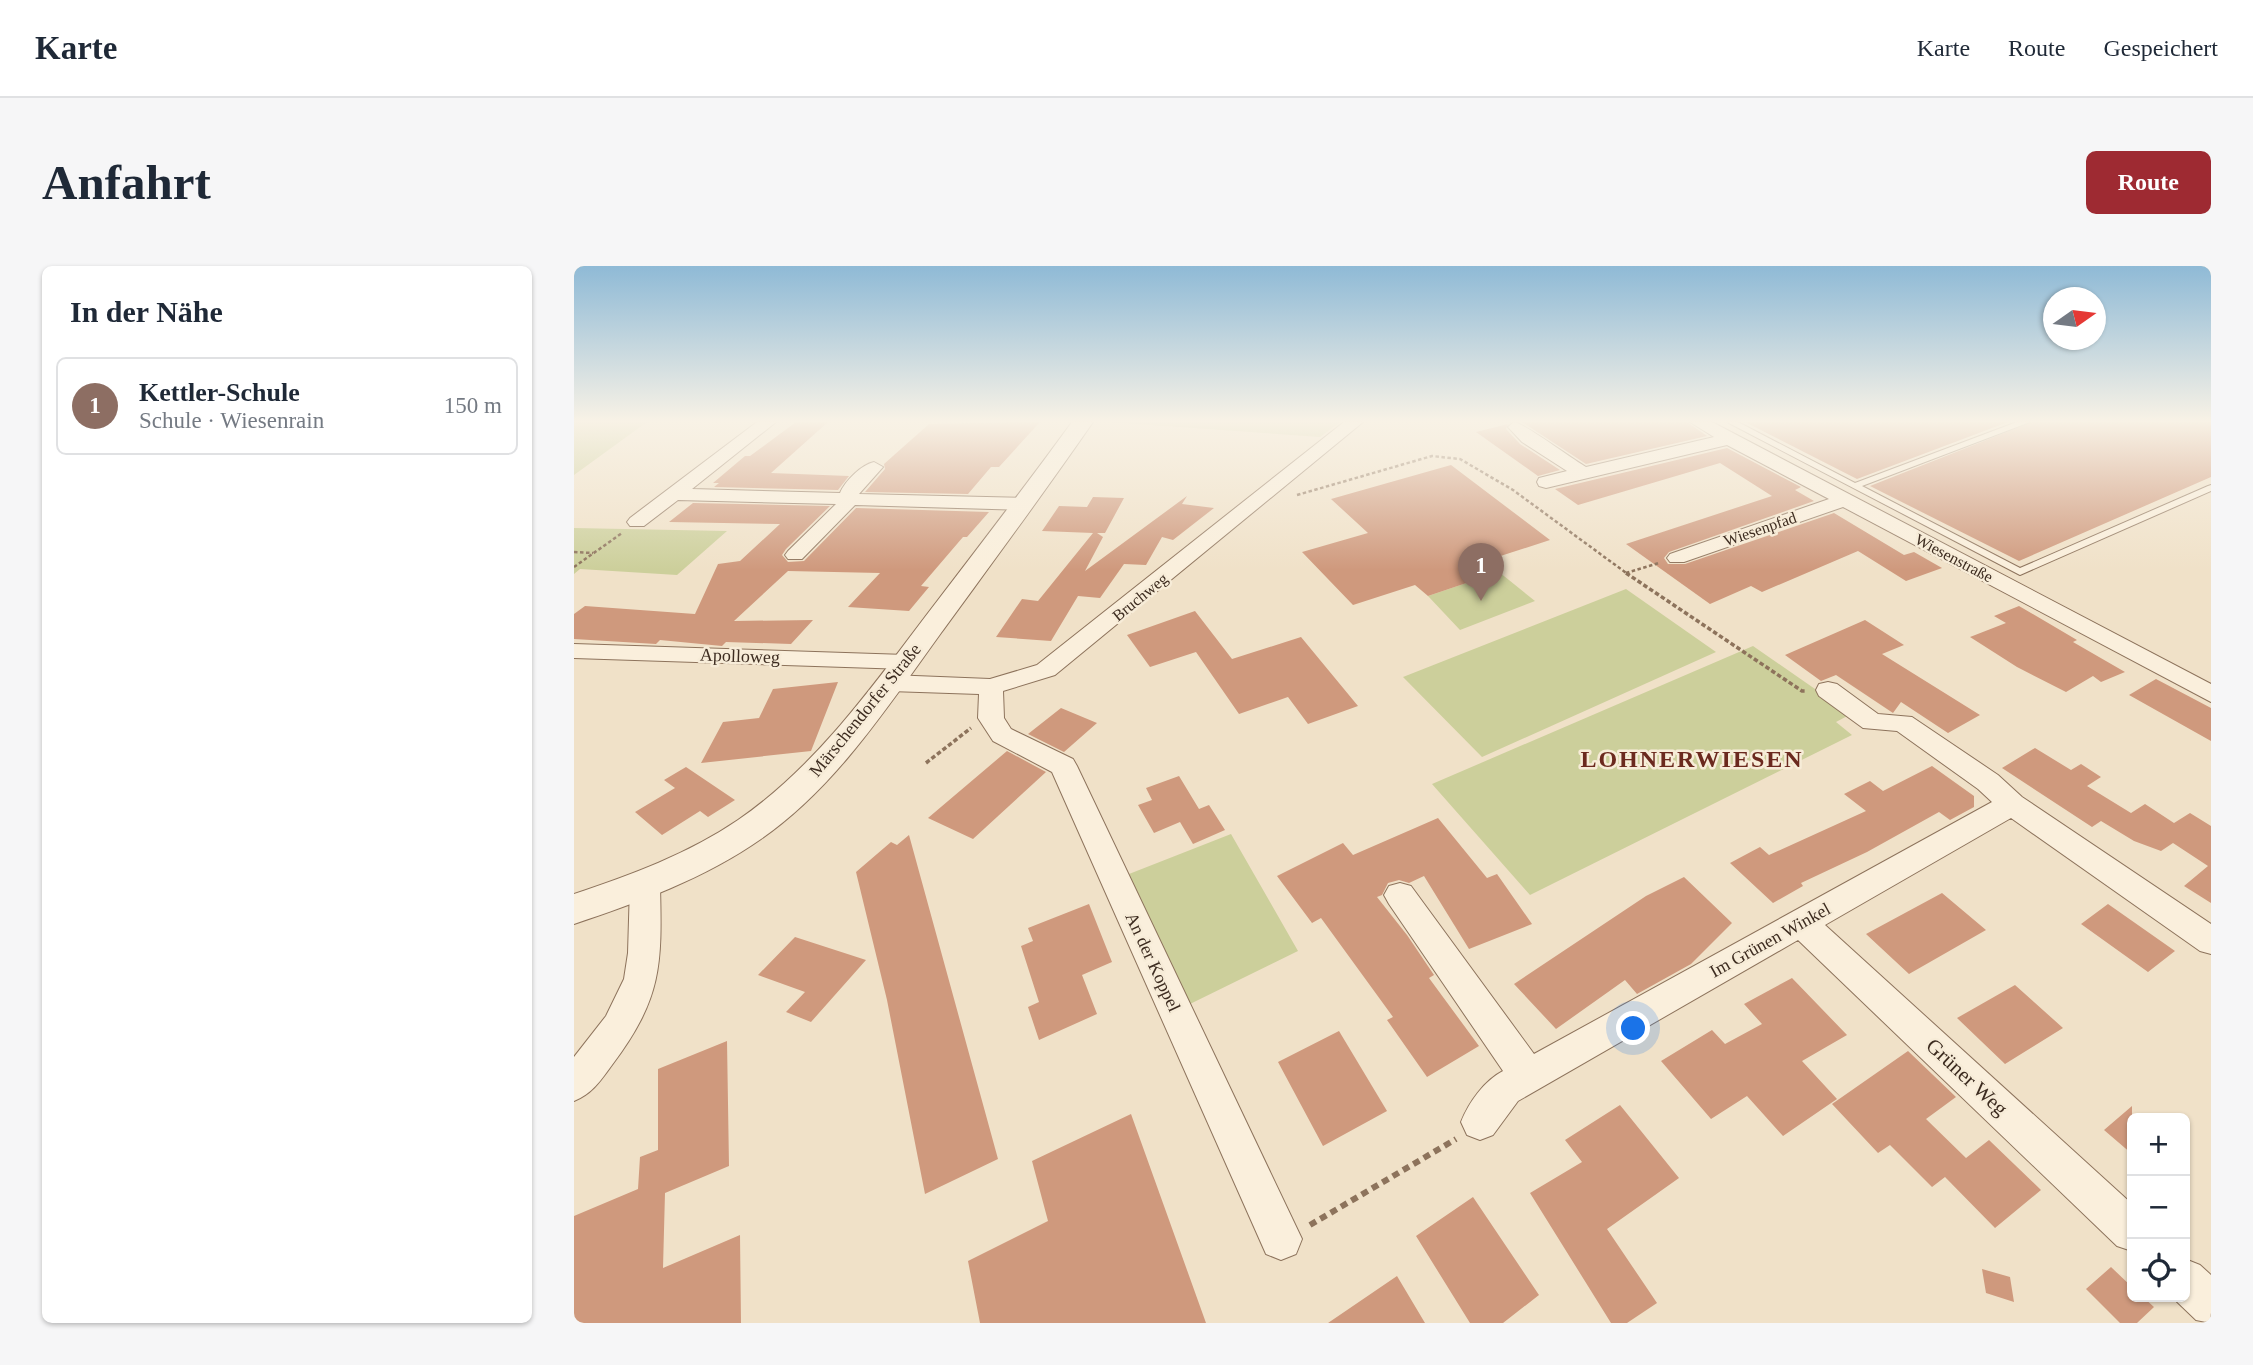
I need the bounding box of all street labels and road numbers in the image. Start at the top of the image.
street label: Wiesenpfad [1721,509,1799,550]
street label: Wiesenstraße [1912,530,1996,586]
street label: Bruchweg [1109,570,1172,625]
street label: Märschendorfer Straße [805,639,925,781]
street label: Apolloweg [700,645,780,667]
street label: Im Grünen Winkel [1706,899,1834,981]
street label: An der Koppel [1121,909,1185,1015]
street label: Grüner Weg [1921,1033,2013,1121]

